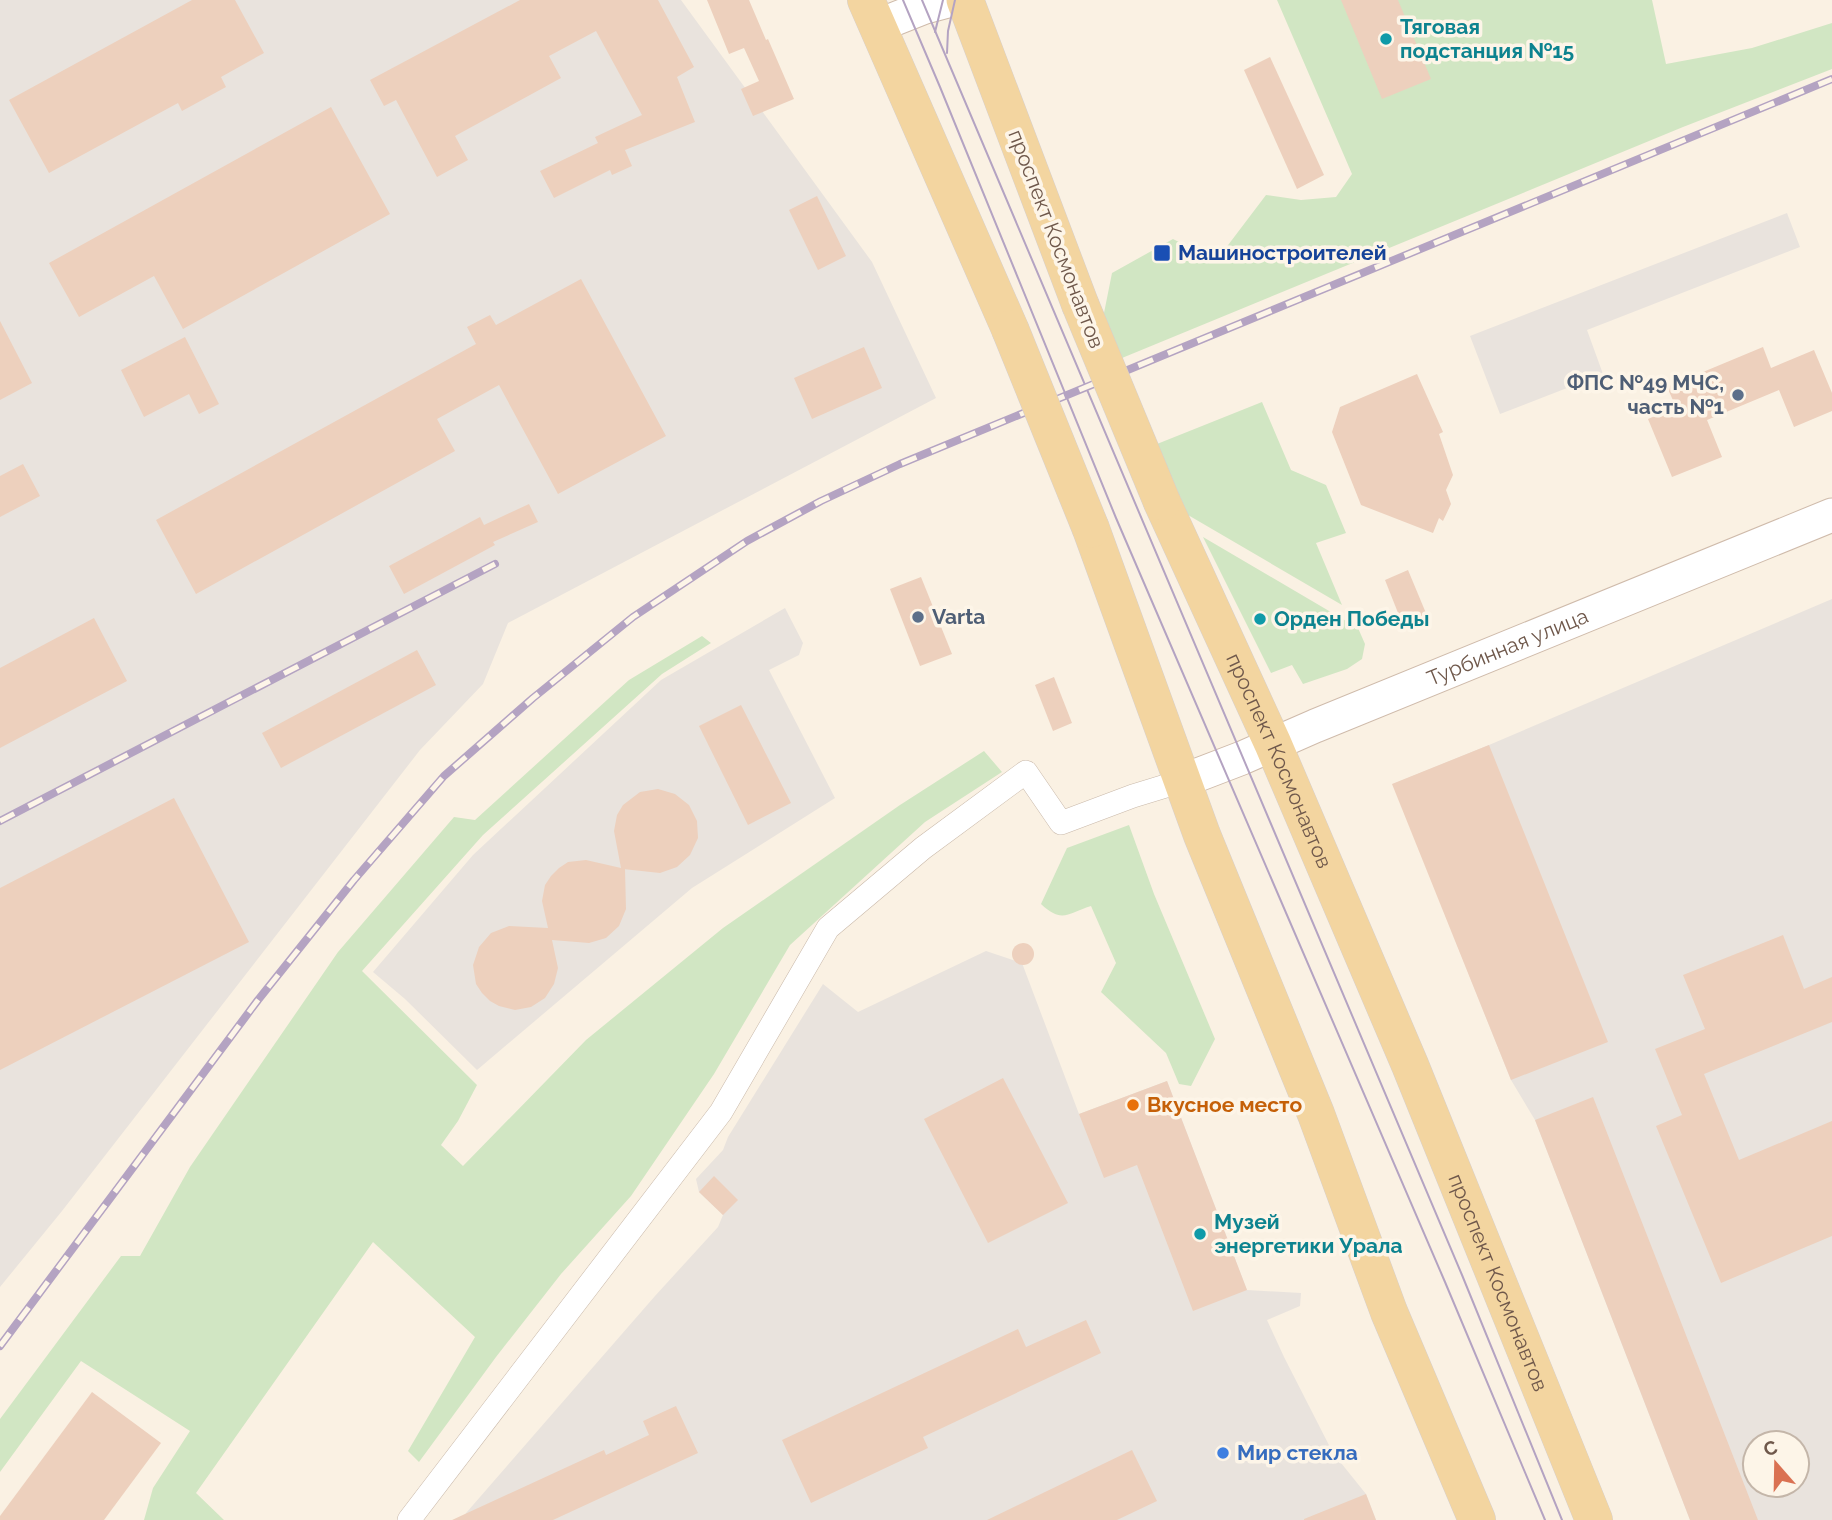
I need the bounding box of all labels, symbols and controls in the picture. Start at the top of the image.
place label: Тяговая подстанция №15 [1400,14,1574,63]
marker: Тяговая подстанция №15 [1378,31,1394,47]
street label: проспект Космонавтов [1003,126,1110,352]
place label: Машиностроителей [1178,240,1387,265]
marker: Машиностроителей [1152,243,1172,263]
place label: ФПС №49 МЧС, часть №1 [1567,370,1724,419]
marker: ФПС №49 МЧС, часть №1 [1730,387,1746,403]
street label: Турбинная улица [1423,603,1592,691]
place label: Varta [932,604,985,629]
place label: Орден Победы [1274,606,1430,631]
marker: Varta [910,609,926,625]
marker: Орден Победы [1252,611,1268,627]
street label: проспект Космонавтов [1221,649,1337,872]
place label: Вкусное место [1147,1092,1302,1117]
marker: Вкусное место [1125,1097,1141,1113]
street label: проспект Космонавтов [1443,1170,1554,1395]
place label: Музей энергетики Урала [1214,1209,1403,1258]
marker: Музей энергетики Урала [1192,1226,1208,1242]
north arrow [1741,1429,1811,1499]
text: С [1760,1435,1780,1461]
place label: Мир стекла [1237,1440,1358,1465]
marker: Мир стекла [1215,1445,1231,1461]

